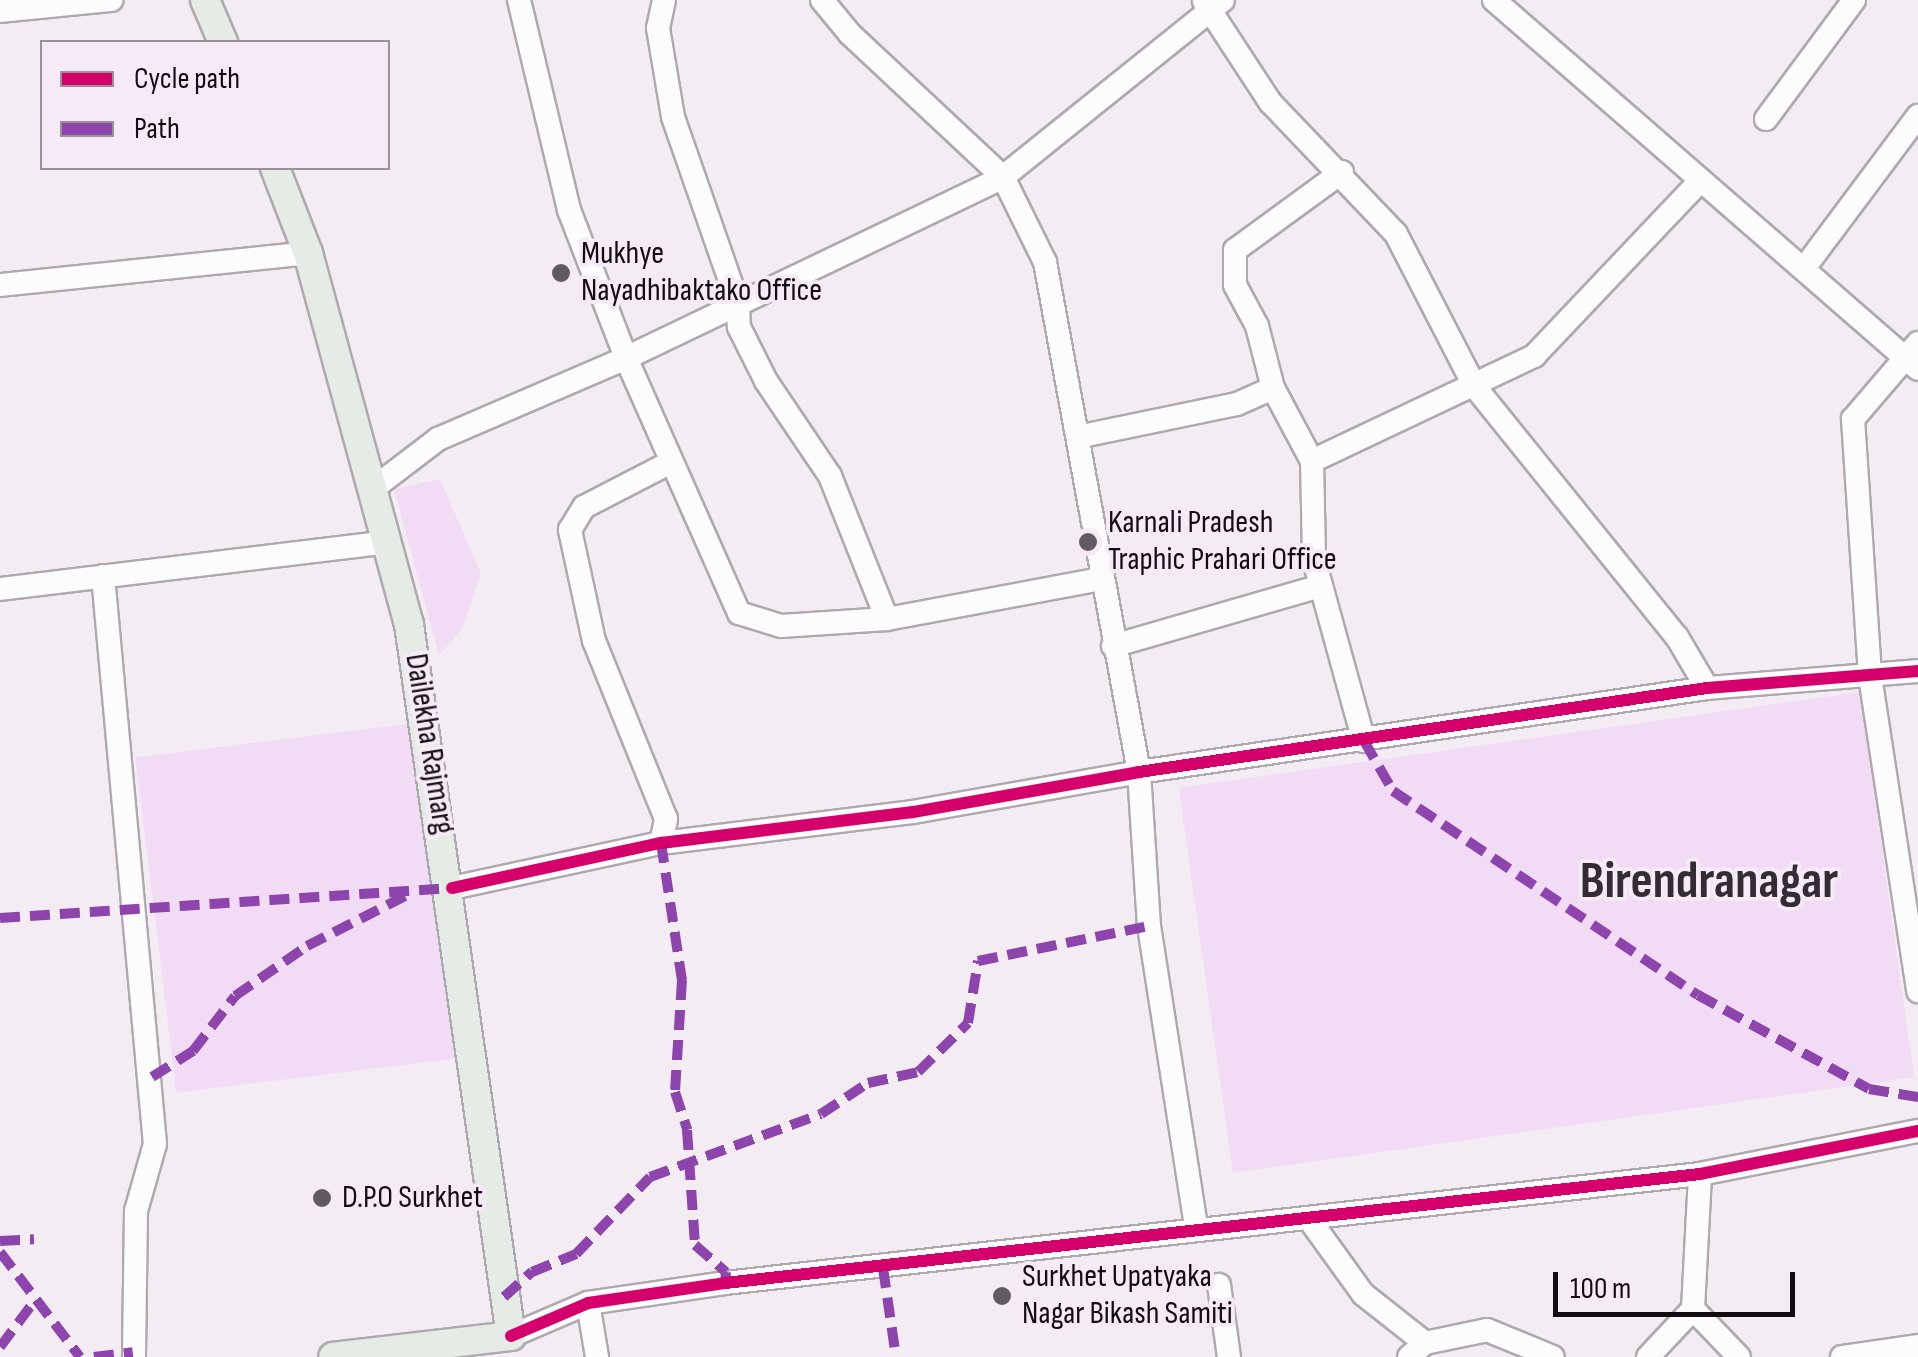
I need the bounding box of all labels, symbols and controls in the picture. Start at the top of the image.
legend [40,40,390,170]
text: Cycle path [134,61,240,97]
text: Path [134,111,180,147]
place label: Mukhye Nayadhibaktako Office [581,236,822,311]
marker: Mukhye Nayadhibaktako Office [550,262,572,284]
place label: Karnali Pradesh Traphic Prahari Office [1108,505,1337,580]
marker: Karnali Pradesh Traphic Prahari Office [1077,531,1099,553]
street label: Dailekha Rajmarg [396,651,462,837]
district label: Birendranagar [1580,851,1838,913]
place label: D.P.O Surkhet [342,1179,483,1217]
marker: D.P.O Surkhet [311,1187,333,1209]
scale bar [1558,1252,1800,1314]
place label: Surkhet Upatyaka Nagar Bikash Samiti [1022,1259,1233,1334]
text: 100 m [1570,1271,1631,1307]
marker: Surkhet Upatyaka Nagar Bikash Samiti [991,1285,1013,1307]

